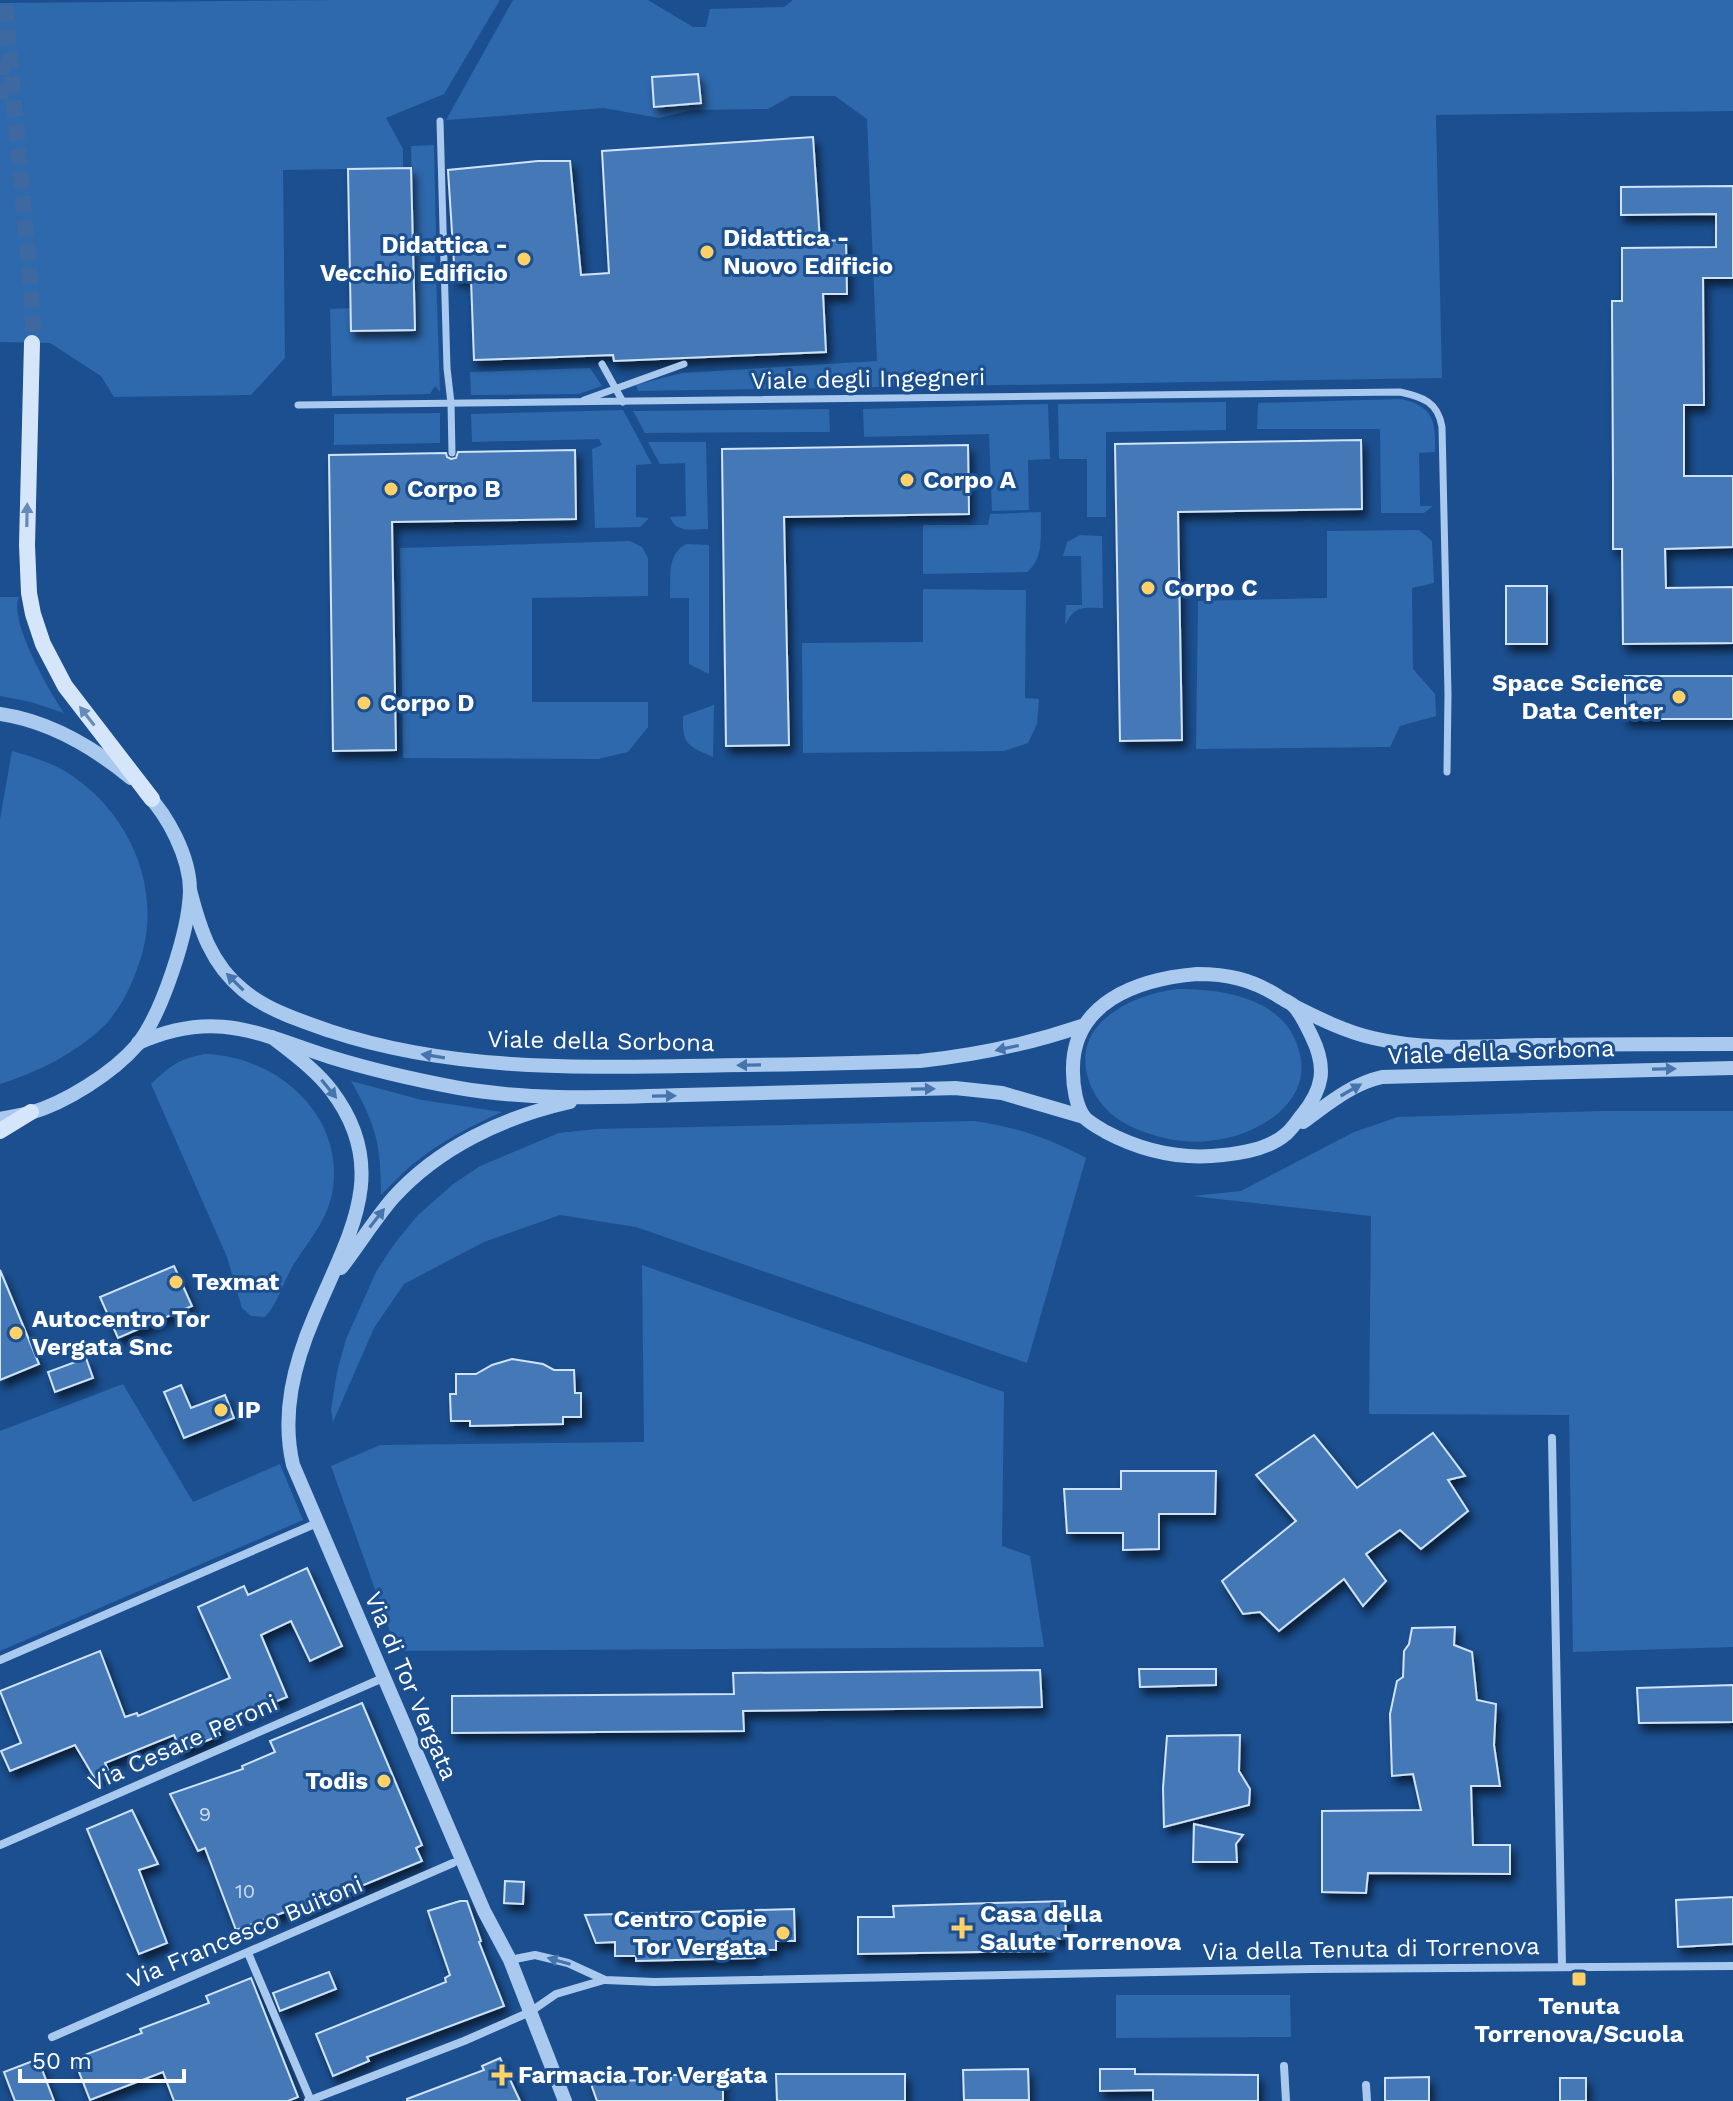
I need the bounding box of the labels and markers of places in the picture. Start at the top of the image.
place label: Didattica - Nuovo Edificio [723,224,893,280]
place label: Didattica - Vecchio Edificio [320,231,508,287]
marker: Didattica - Nuovo Edificio [698,243,716,261]
marker: Didattica - Vecchio Edificio [515,250,533,268]
place label: Corpo A [923,466,1017,494]
marker: Corpo A [898,471,916,489]
place label: Corpo B [407,475,501,503]
marker: Corpo B [382,480,400,498]
place label: Corpo C [1164,574,1258,602]
marker: Corpo C [1139,579,1157,597]
place label: Space Science Data Center [1492,669,1664,725]
marker: Space Science Data Center [1670,688,1688,706]
place label: Corpo D [380,689,475,717]
marker: Corpo D [355,694,373,712]
place label: Texmat [192,1268,280,1296]
marker: Texmat [167,1273,185,1291]
place label: Autocentro Tor Vergata Snc [32,1305,211,1361]
marker: Autocentro Tor Vergata Snc [7,1324,25,1342]
place label: IP [237,1396,261,1424]
marker: IP [212,1401,230,1419]
place label: Todis [305,1767,368,1795]
marker: Todis [375,1772,393,1790]
place label: Casa della Salute Torrenova [980,1900,1181,1956]
place label: Centro Copie Tor Vergata [613,1905,767,1961]
marker: Casa della Salute Torrenova [951,1917,973,1939]
marker: Centro Copie Tor Vergata [774,1924,792,1942]
marker: Tenuta Torrenova/Scuola [1570,1970,1588,1988]
place label: Tenuta Torrenova/Scuola [1474,1992,1684,2048]
place label: Farmacia Tor Vergata [518,2061,767,2089]
marker: Farmacia Tor Vergata [493,2066,511,2084]

